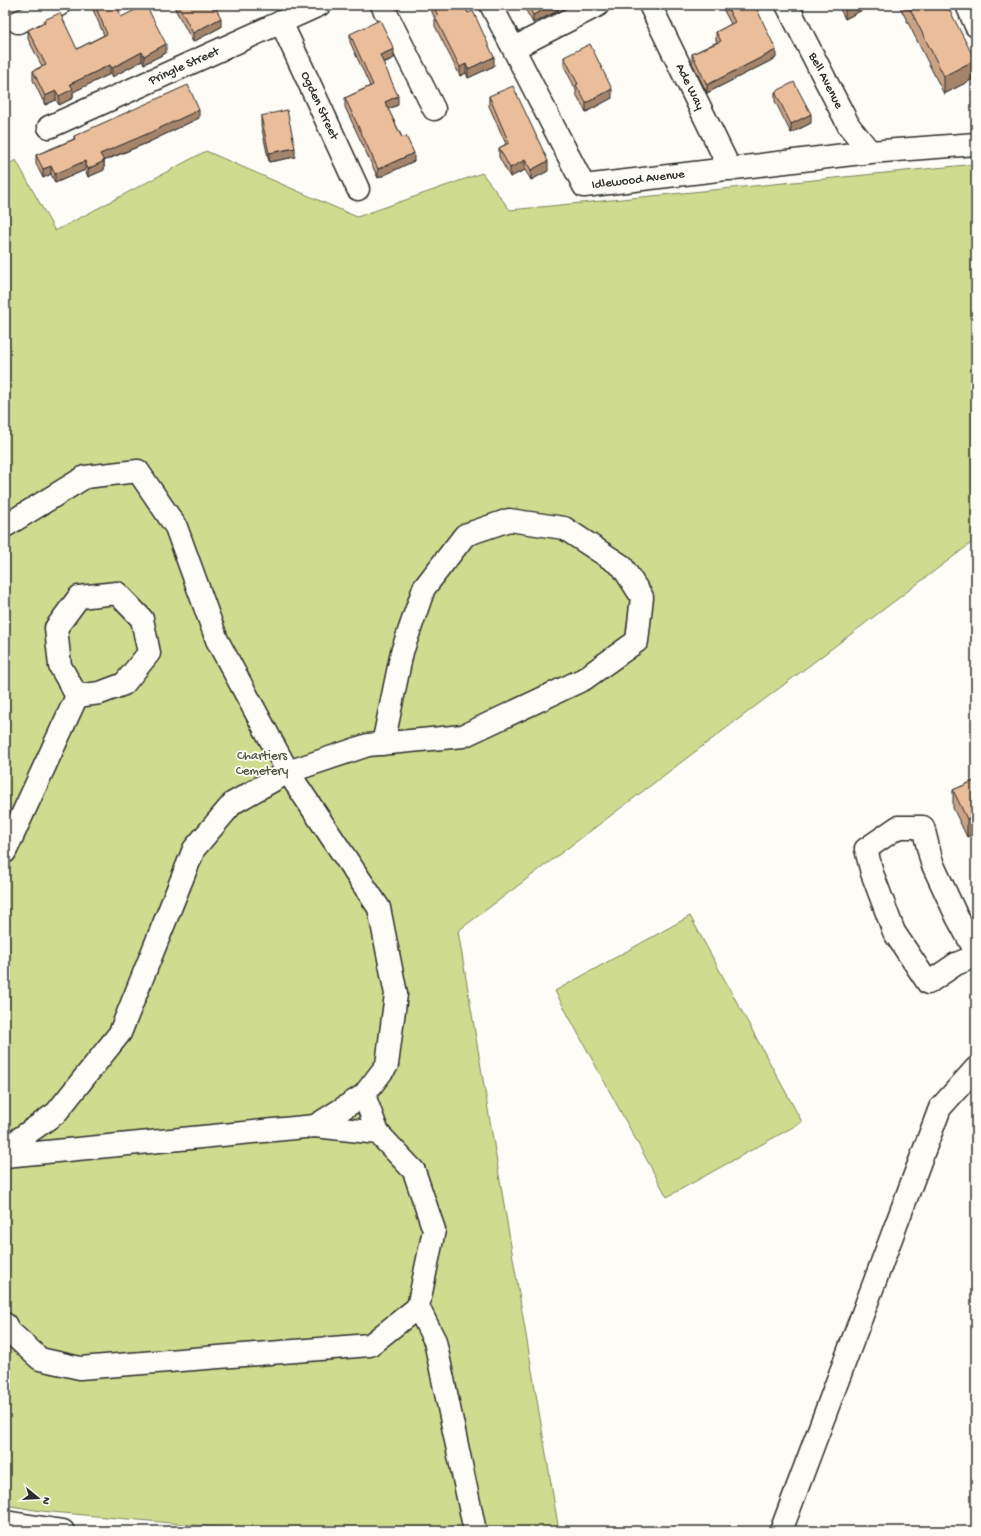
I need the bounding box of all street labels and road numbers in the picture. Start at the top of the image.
street label: Pringle Street [145,43,223,89]
street label: Bell Avenue [805,49,847,112]
street label: Ade Way [672,61,708,113]
street label: Ogden Street [297,69,342,144]
street label: Idlewood Avenue [591,167,686,193]

